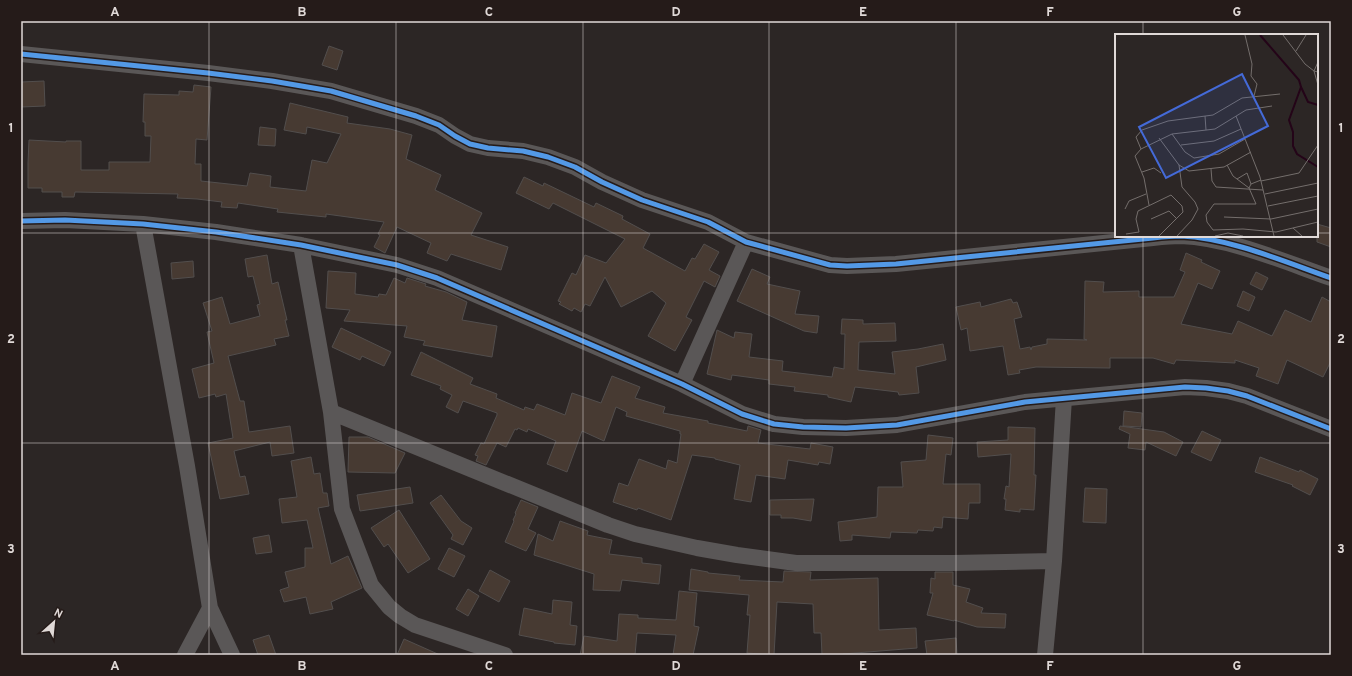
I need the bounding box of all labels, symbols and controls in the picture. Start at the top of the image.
text: A [110,5,120,21]
text: B [298,5,307,21]
text: C [485,5,493,21]
text: D [671,5,681,21]
text: E [859,5,867,21]
text: F [1046,5,1054,21]
text: G [1233,5,1242,21]
inset map [1115,34,1318,237]
text: 1 [8,121,14,137]
text: 1 [1338,121,1344,137]
text: 2 [7,332,15,348]
text: 2 [1337,332,1345,348]
text: 3 [7,542,15,558]
text: 3 [1337,542,1345,558]
north arrow [34,602,74,642]
text: N [51,606,65,622]
text: A [110,659,120,675]
text: B [298,659,307,675]
text: C [485,659,493,675]
text: D [671,659,681,675]
text: E [859,659,867,675]
text: F [1046,659,1054,675]
text: G [1233,659,1242,675]

